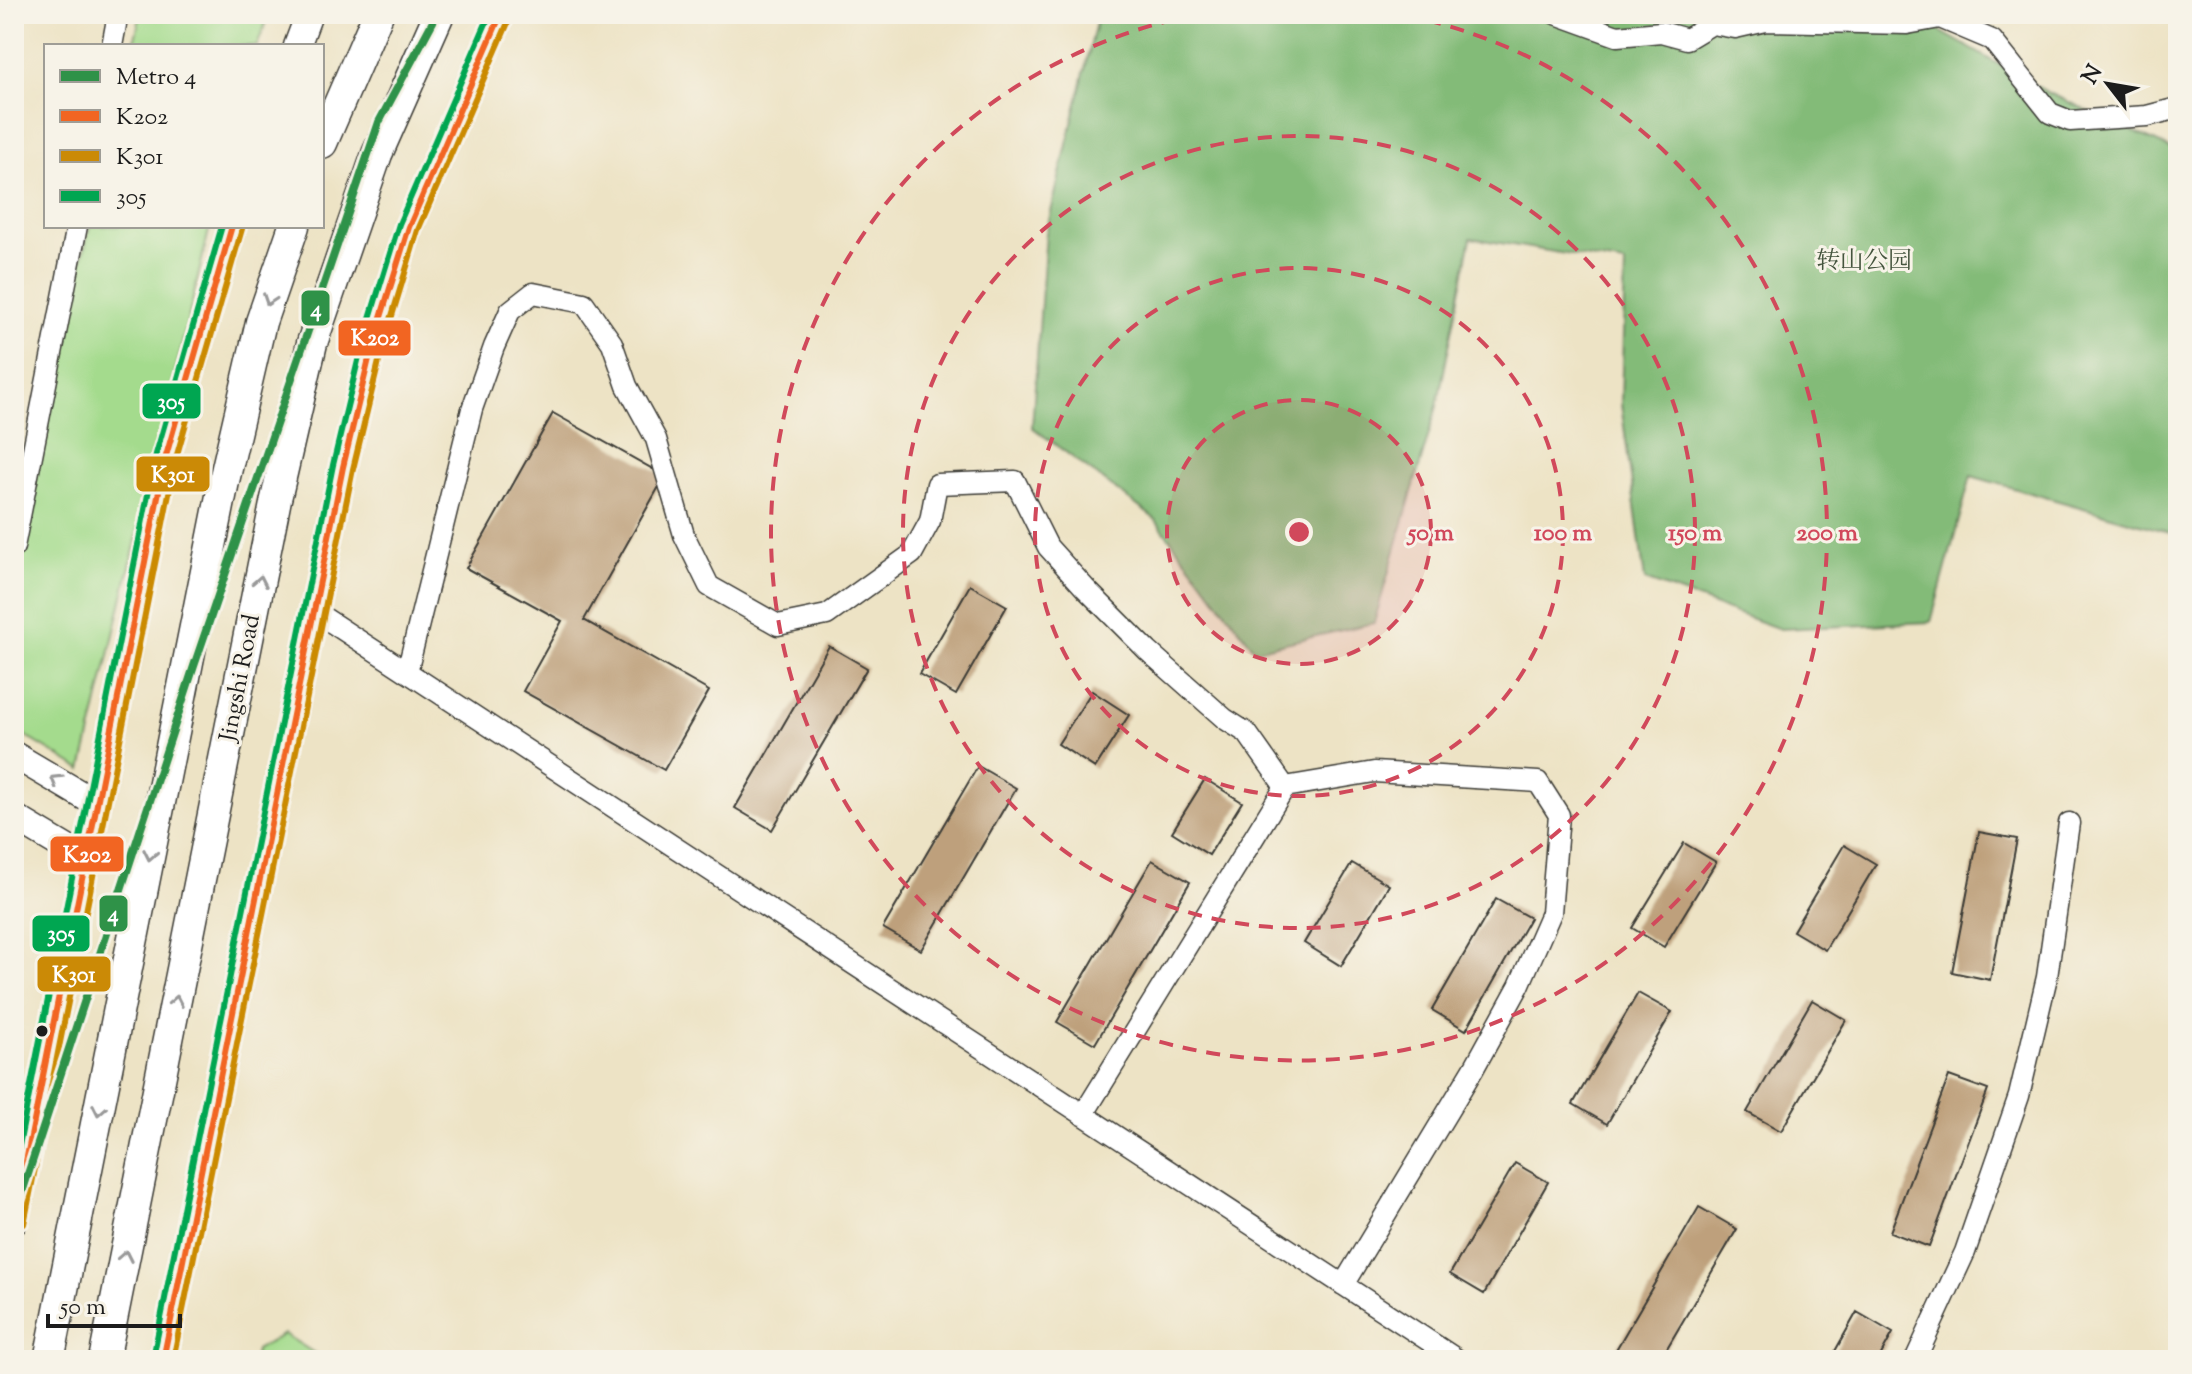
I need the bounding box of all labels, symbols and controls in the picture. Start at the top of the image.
legend [44,44,324,228]
north arrow [2068,44,2148,124]
text: N [2075,59,2112,91]
text: Metro 4 [116,61,196,95]
text: K202 [116,101,168,135]
text: K301 [116,141,163,175]
text: 305 [116,181,146,215]
park label: 转山公园 [1816,245,1912,279]
line badge: 4 [300,289,331,327]
one-way arrow [262,292,278,306]
text: 4 [309,295,322,327]
line badge: K202 [337,319,412,357]
text: K202 [351,324,400,356]
line badge: 305 [141,382,202,420]
text: 305 [157,388,185,420]
line badge: K301 [135,455,211,493]
text: K301 [151,461,195,493]
text: 50 m [1406,517,1454,551]
text: 100 m [1534,517,1592,551]
text: 150 m [1668,517,1722,551]
text: 200 m [1796,517,1858,551]
centre of rings [1285,518,1313,546]
one-way arrow [251,575,268,589]
street label: Jingshi Road [212,611,270,746]
one-way arrow [50,774,65,790]
line badge: K202 [49,835,125,873]
text: K202 [63,841,112,873]
one-way arrow [142,848,159,862]
line badge: 4 [98,894,129,933]
text: 4 [106,900,119,932]
line badge: 305 [31,914,91,953]
text: 305 [47,920,75,952]
line badge: K301 [36,955,112,993]
text: K301 [52,961,96,993]
one-way arrow [167,995,184,1008]
unlabelled marker [34,1023,50,1039]
one-way arrow [91,1103,108,1116]
one-way arrow [116,1250,133,1263]
scale bar [48,1278,180,1328]
text: 50 m [58,1291,106,1325]

